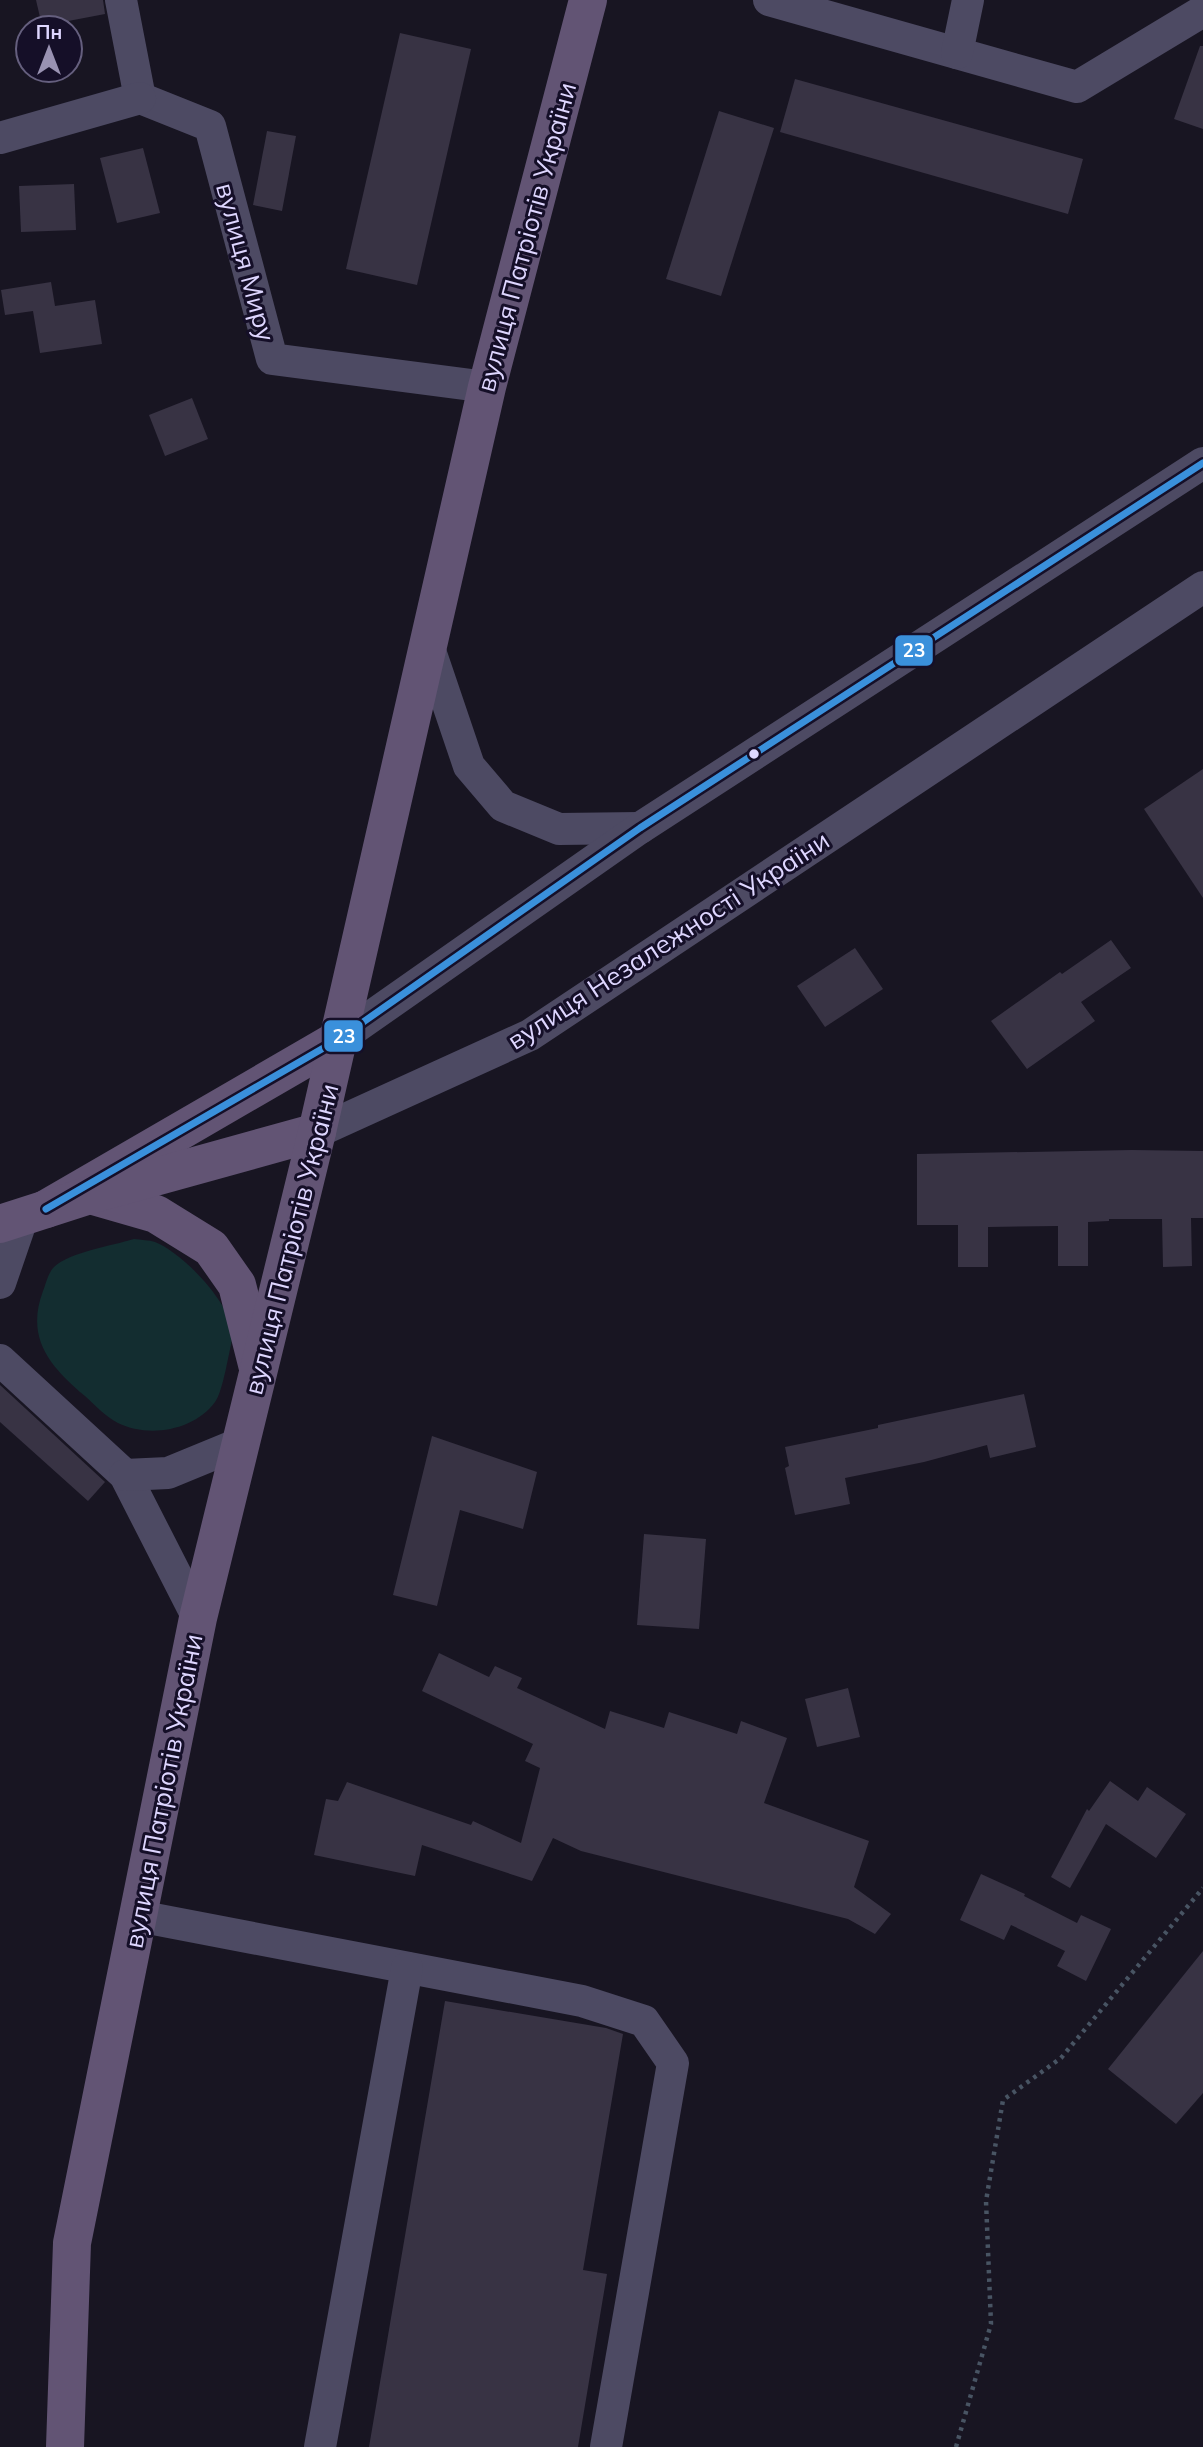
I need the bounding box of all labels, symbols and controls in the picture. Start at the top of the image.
north arrow [14,14,84,84]
text: Пн [36,20,62,44]
street label: вулиця Патріотів України [469,79,583,395]
street label: вулиця Миру [209,179,283,345]
line badge: 23 [894,634,934,667]
text: 23 [903,638,925,662]
unlabelled marker [747,747,761,761]
street label: вулиця Незалежності України [501,823,835,1057]
line badge: 23 [323,1019,364,1053]
text: 23 [333,1024,355,1048]
street label: вулиця Патріотів України [236,1080,346,1398]
street label: вулиця Патріотів України [116,1631,210,1951]

